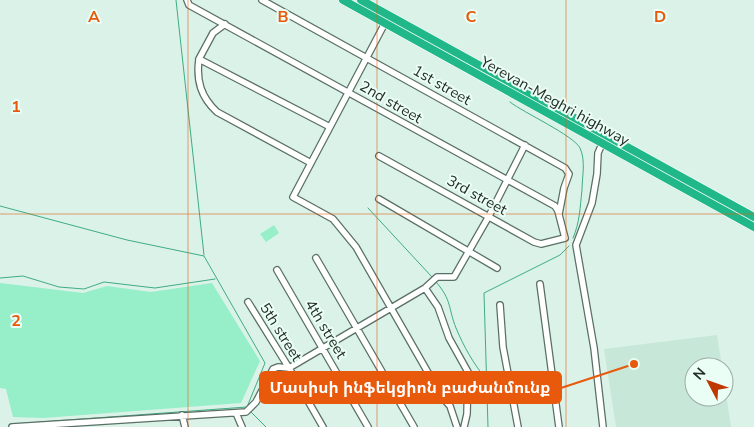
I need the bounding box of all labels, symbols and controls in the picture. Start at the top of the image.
text: A [88,6,100,28]
text: B [277,6,289,28]
text: C [466,6,477,28]
text: D [654,6,666,28]
street label: Yerevan-Meghri highway [476,51,633,150]
street label: 1st street [409,60,475,110]
street label: 2nd street [356,76,427,128]
text: 1 [11,96,21,118]
street label: 3rd street [443,170,511,220]
street label: 4th street [301,296,352,363]
street label: 5th street [255,299,307,366]
text: 2 [11,310,21,332]
north arrow [684,357,734,407]
text: N [689,364,710,384]
callout: Մասիսի ինֆեկցիոն բաժանմունք [260,372,561,403]
text: Մասիսի ինֆեկցիոն բաժանմունք [270,377,550,399]

